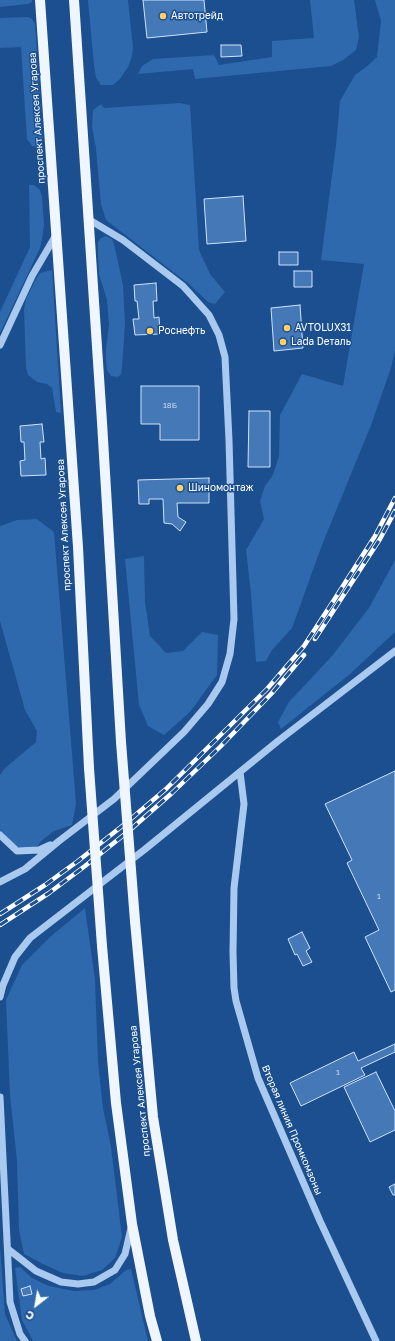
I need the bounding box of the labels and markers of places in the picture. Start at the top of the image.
place label: Автотрейд [171,10,223,22]
marker: Автотрейд [158,11,168,21]
place label: AVTOLUX31 [295,322,351,334]
marker: AVTOLUX31 [282,323,292,333]
place label: Роснефть [158,325,205,337]
marker: Роснефть [145,326,155,336]
place label: Lada Dеталь [291,336,351,348]
marker: Lada Dеталь [278,337,288,347]
place label: Шиномонтаж [188,482,254,494]
marker: Шиномонтаж [175,483,185,493]

